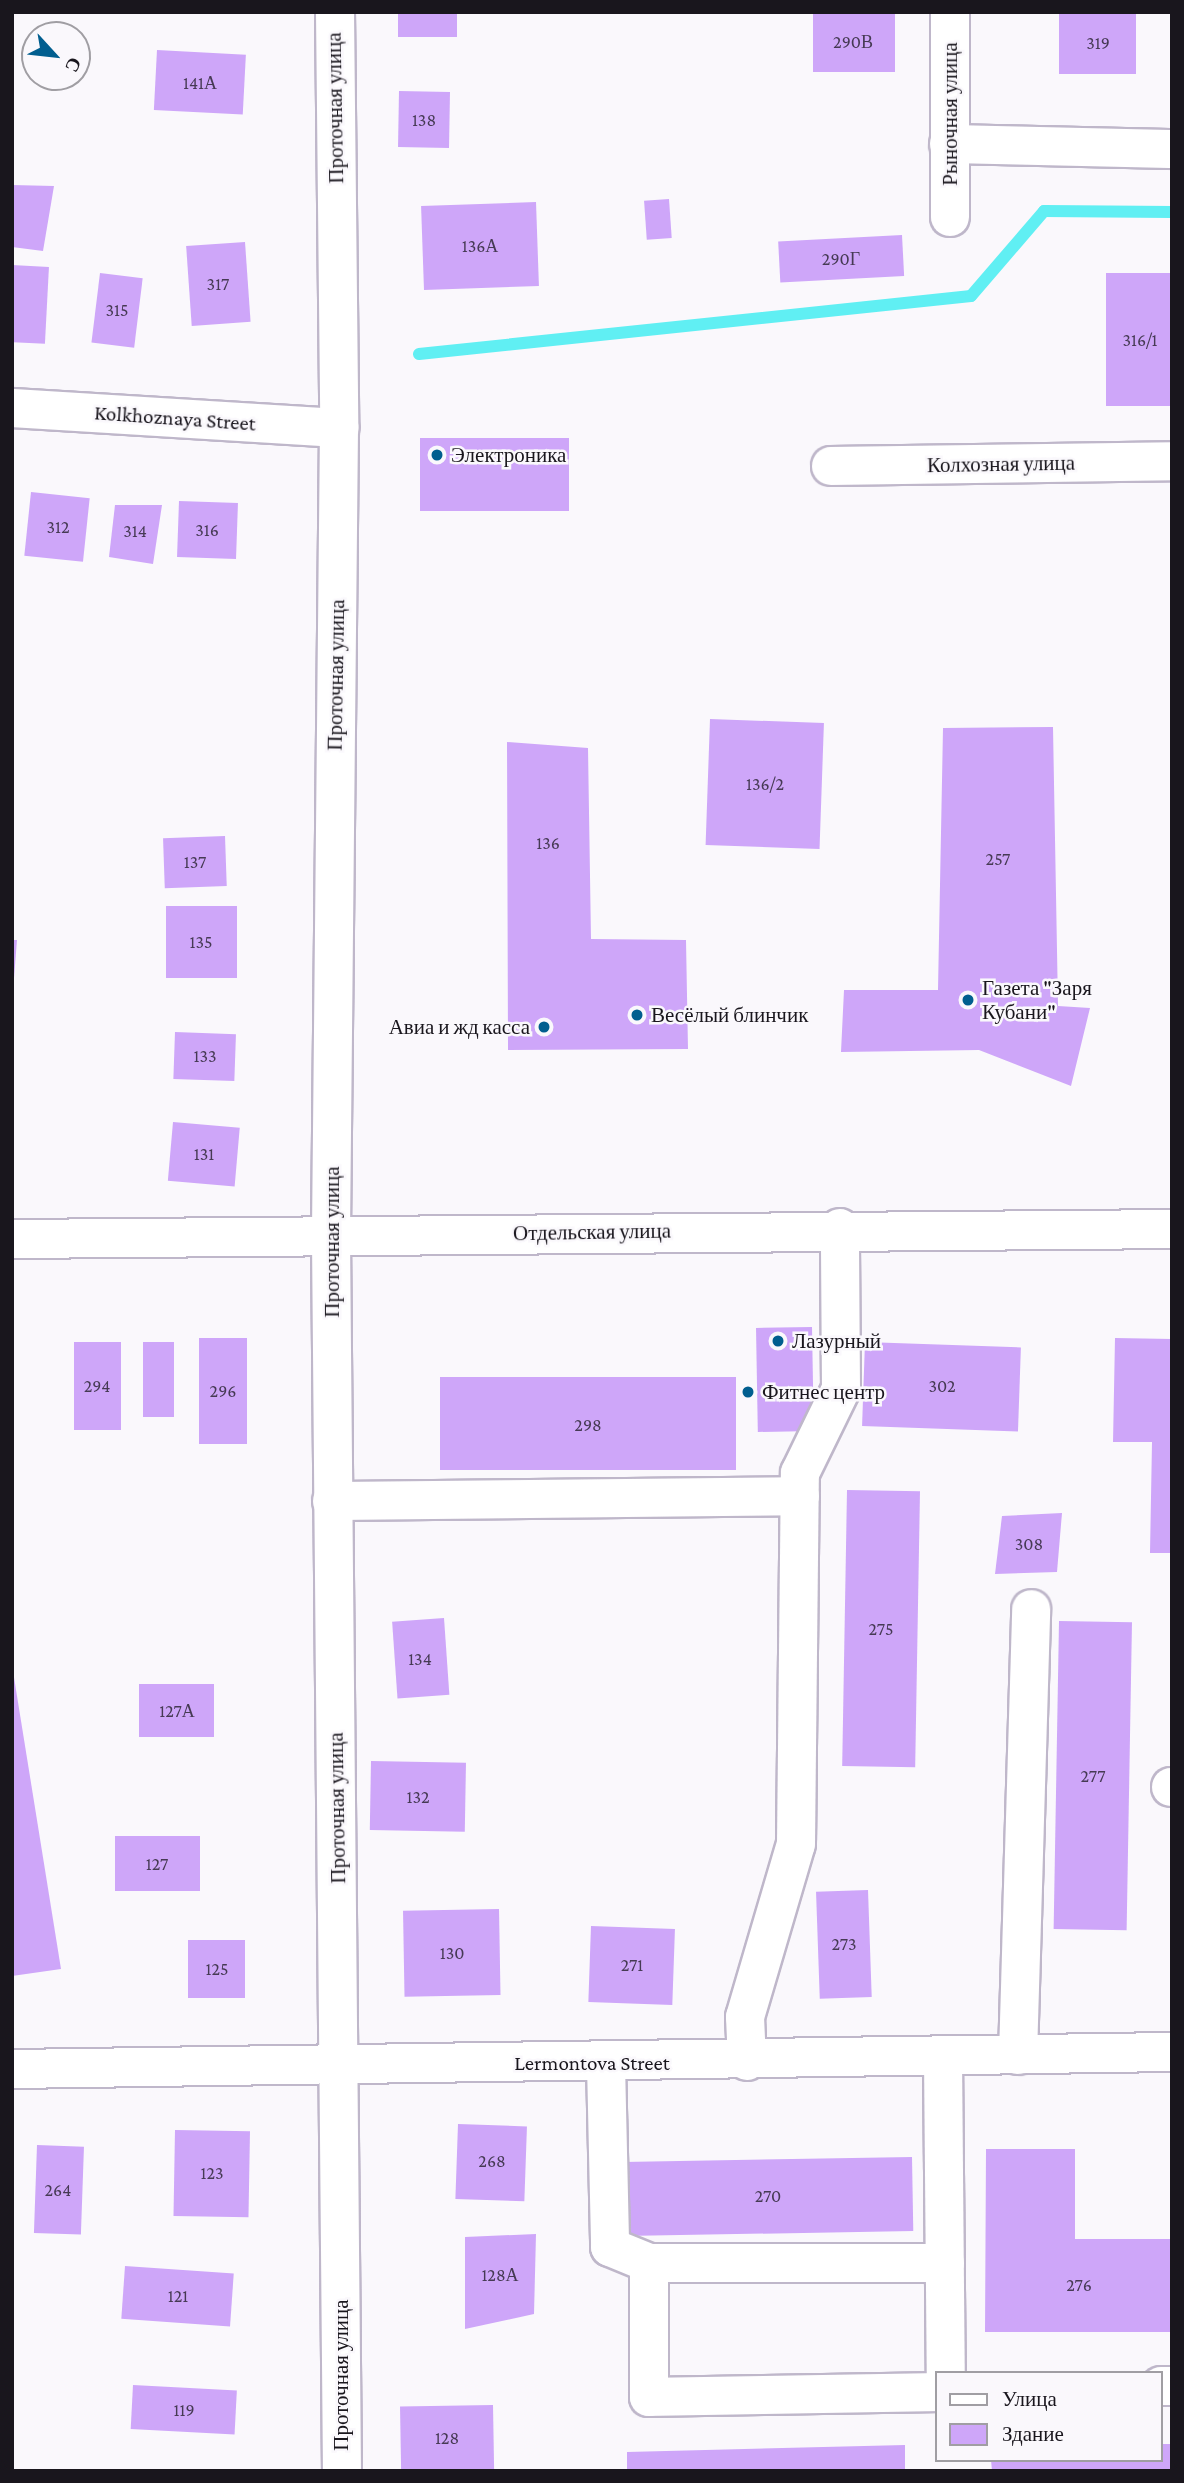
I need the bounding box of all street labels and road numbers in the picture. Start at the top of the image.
street label: Проточная улица [321,32,349,184]
street label: Рыночная улица [937,42,963,186]
street label: Kolkhoznaya Street [93,400,257,436]
street label: Колхозная улица [927,450,1075,478]
street label: Проточная улица [322,599,350,751]
street label: Проточная улица [319,1166,345,1318]
street label: Отдельская улица [513,1218,671,1246]
street label: Проточная улица [323,1732,351,1884]
street label: Lermontova Street [514,2050,670,2076]
street label: Проточная улица [328,2299,354,2451]

